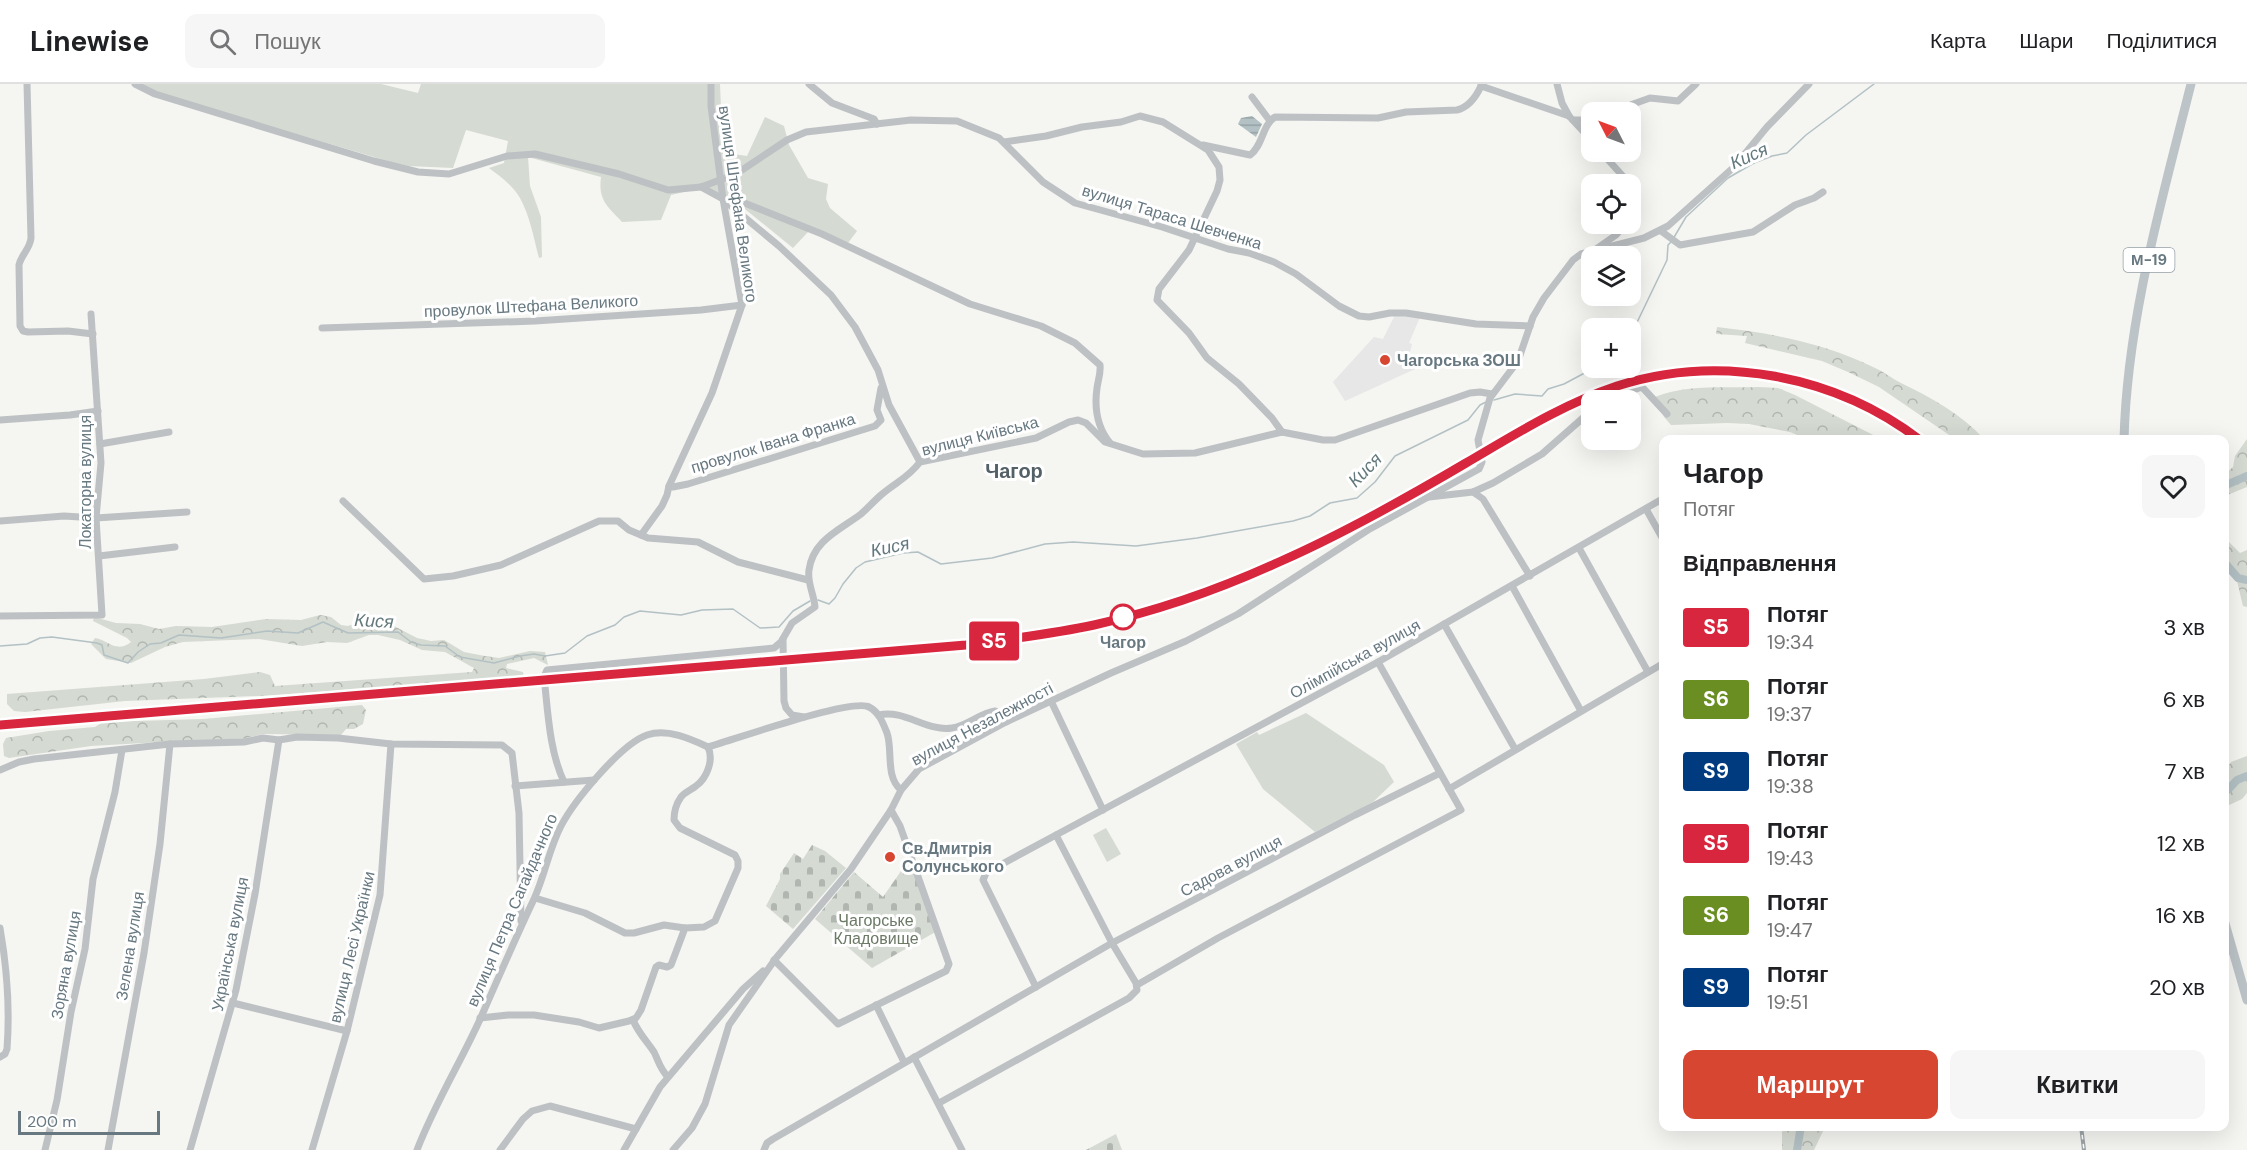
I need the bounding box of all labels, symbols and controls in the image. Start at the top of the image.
search box [185,14,605,68]
text: Linewise [30,23,149,60]
icon: search [206,25,239,58]
text: Пошук [254,27,321,56]
text: Карта [1930,27,1986,55]
text: Шари [2019,27,2074,55]
text: Поділитися [2107,27,2217,55]
north arrow [1581,102,1641,162]
map controls [1581,102,1641,450]
street label: вулиця Штефана Великого [714,104,762,304]
water label: Кися [1726,137,1772,175]
button: locate [1581,174,1641,234]
street label: вулиця Тараса Шевченка [1080,180,1264,254]
button: layers [1581,246,1641,306]
road number: М-19 [2124,248,2174,272]
street label: провулок Штефана Великого [423,290,639,322]
button: + [1581,318,1641,378]
place label: Чагорська ЗОШ [1397,350,1521,371]
marker: Чагорська ЗОШ [1378,353,1392,367]
button: − [1581,390,1641,450]
street label: провулок Івана Франка [688,408,858,478]
street label: вулиця Київська [919,411,1041,461]
street label: Локаторна вулиця [75,415,96,549]
water label: Кися [1343,447,1388,492]
text: Чагор [1683,455,1764,492]
button: heart [2142,455,2205,518]
district label: Чагор [985,458,1043,484]
text: Потяг [1683,496,1735,522]
water label: Кися [868,531,912,563]
text: Відправлення [1683,549,1837,578]
text: Потяг [1767,600,1828,629]
marker: Чагор [1110,604,1136,630]
water label: Кися [354,608,395,634]
text: S5 [1703,613,1729,641]
text: 3 хв [2163,613,2205,642]
street label: Олімпійська вулиця [1286,614,1424,704]
line badge: S5 [967,622,1021,660]
text: S5 [981,627,1007,655]
text: 19:34 [1767,629,1814,655]
place label: Чагор [1100,632,1146,653]
text: Потяг [1767,672,1828,701]
street label: вулиця Незалежності [907,678,1057,770]
text: S6 [1703,685,1729,713]
text: 6 хв [2163,685,2205,714]
text: 19:37 [1767,701,1812,727]
text: Потяг [1767,744,1828,773]
text: S9 [1703,757,1729,785]
text: 7 хв [2165,757,2205,786]
text: 19:38 [1767,773,1814,799]
street label: вулиця Петра Сагайдачного [462,810,562,1010]
text: Потяг [1767,816,1828,845]
text: S5 [1703,829,1729,857]
text: 12 хв [2157,829,2205,858]
street label: Садова вулиця [1177,830,1285,902]
place label: Св.Дмитрія Солунського [902,838,1004,877]
text: 19:43 [1767,845,1814,871]
marker: Св.Дмитрія Солунського [883,850,897,864]
street label: вулиця Лесі Українки [324,869,380,1025]
street label: Українська вулиця [207,875,253,1013]
text: Потяг [1767,888,1828,917]
street label: Зелена вулиця [111,890,149,1002]
text: S6 [1703,901,1729,929]
text: 16 хв [2156,901,2205,930]
street label: Зоряна вулиця [46,909,86,1021]
park label: Чагорське Кладовище [833,910,919,949]
text: 19:47 [1767,917,1813,943]
text: Потяг [1767,960,1828,989]
text: S9 [1703,973,1729,1001]
text: 20 хв [2149,973,2205,1002]
text: 19:51 [1767,989,1808,1015]
button: Маршрут [1683,1050,1938,1119]
button: Квитки [1950,1050,2205,1119]
scale bar [18,1108,160,1136]
text: 200 m [27,1111,76,1132]

